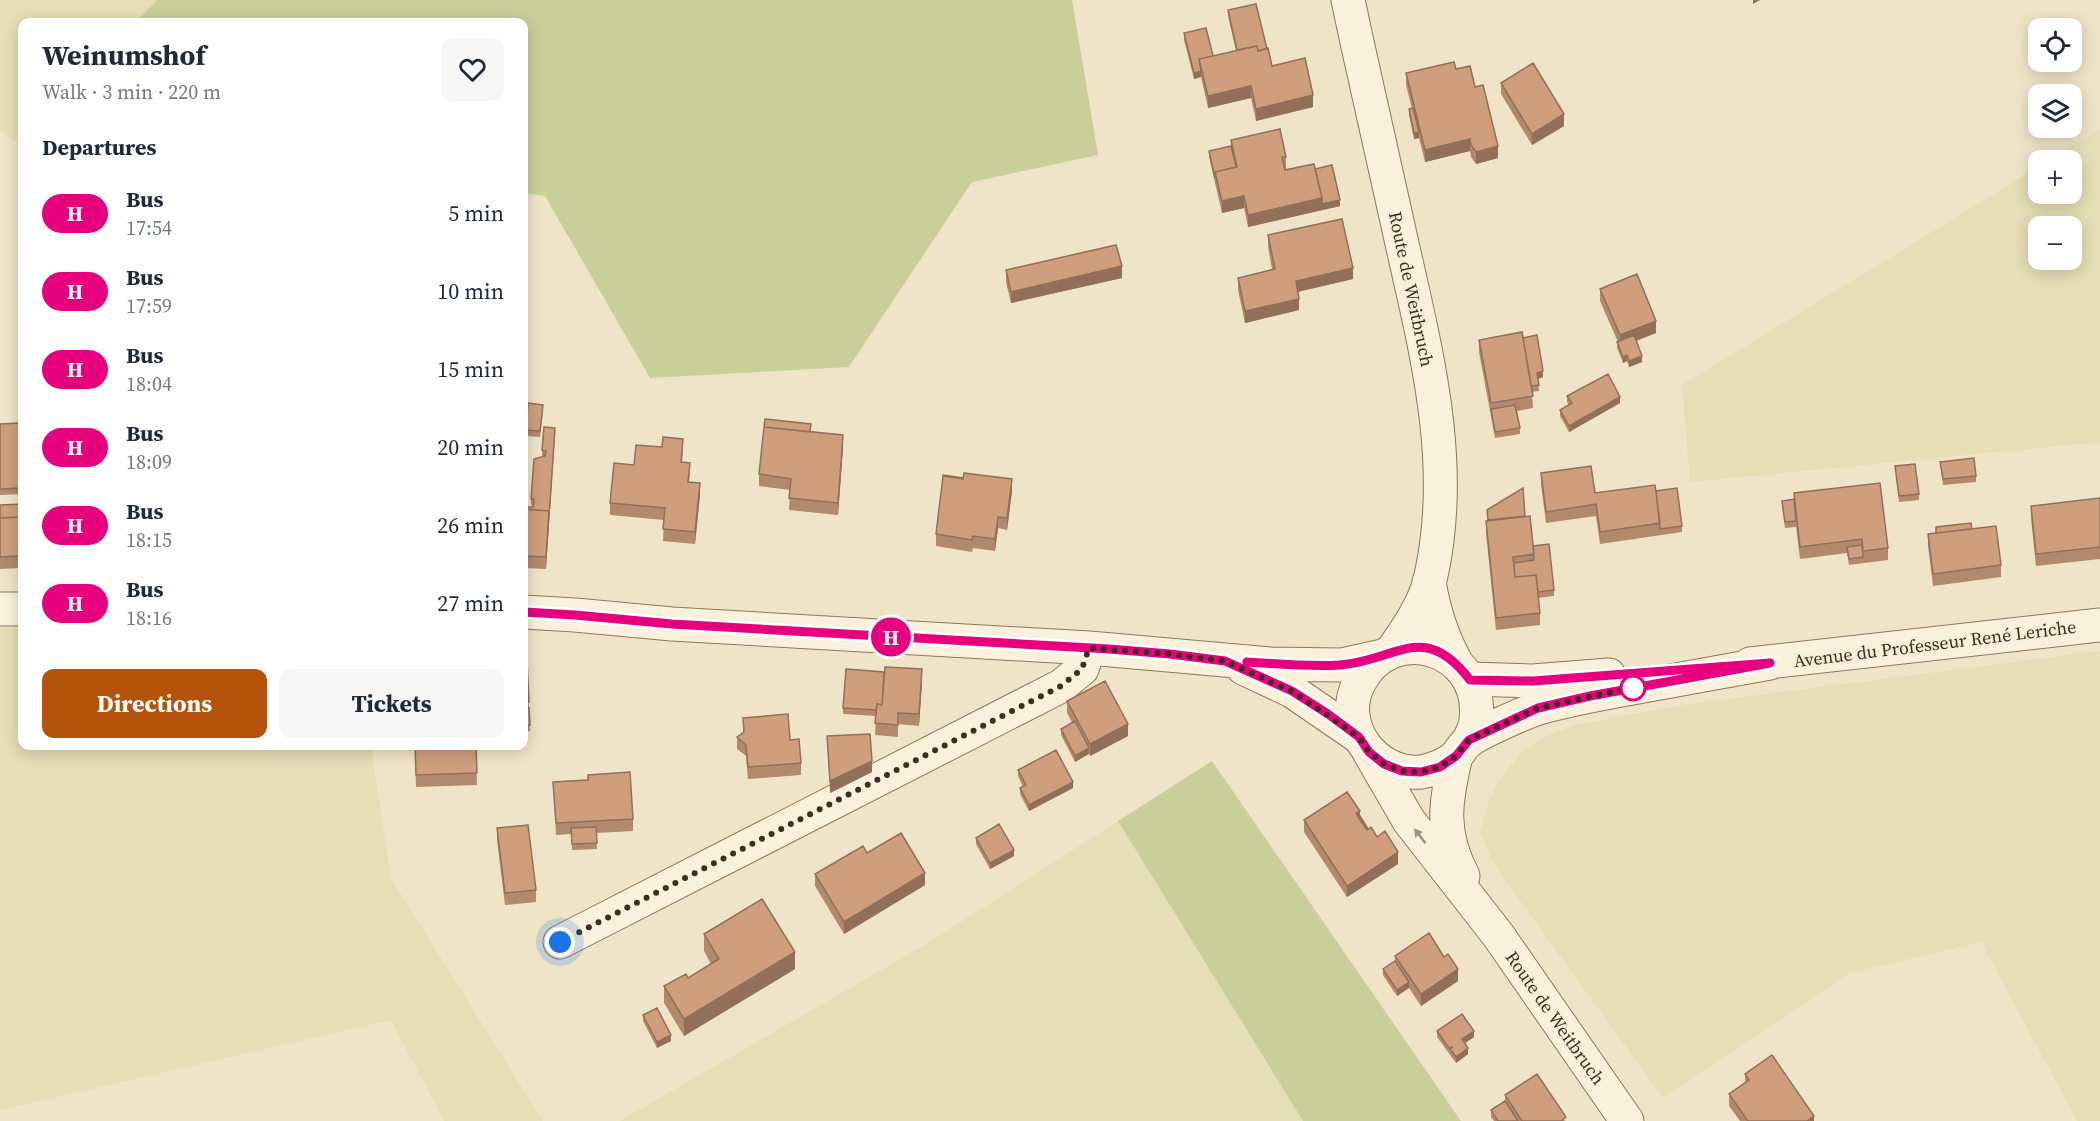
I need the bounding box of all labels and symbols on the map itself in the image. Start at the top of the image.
street label: Route de Weitbruch [1383,209,1440,369]
street label: Avenue du Professeur René Leriche [1792,614,2078,673]
line badge: H [872,618,910,656]
unlabelled marker [1620,675,1646,701]
one-way arrow [1414,828,1427,844]
your location [545,927,575,957]
street label: Route de Weitbruch [1500,946,1611,1090]

